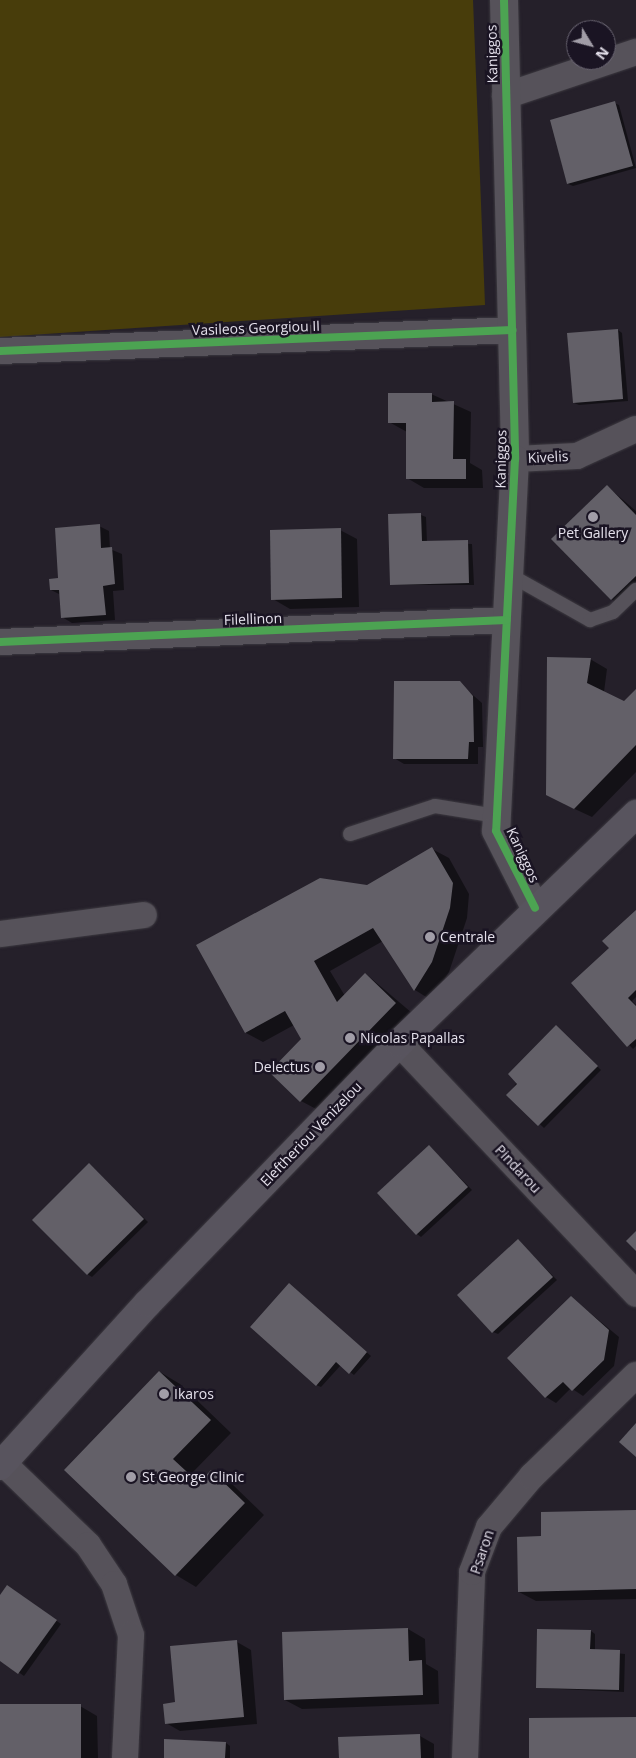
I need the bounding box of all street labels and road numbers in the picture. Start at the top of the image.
street label: Kaniggos [483,24,501,84]
street label: Vasileos Georgiou II [192,317,320,339]
street label: Kaniggos [492,429,510,489]
street label: Kivelis [527,448,569,466]
street label: Filellinon [224,610,282,628]
street label: Kaniggos [503,825,543,885]
street label: Eleftheriou Venizelou [257,1078,365,1190]
street label: Pindarou [492,1141,544,1197]
street label: Psaron [467,1528,497,1576]

